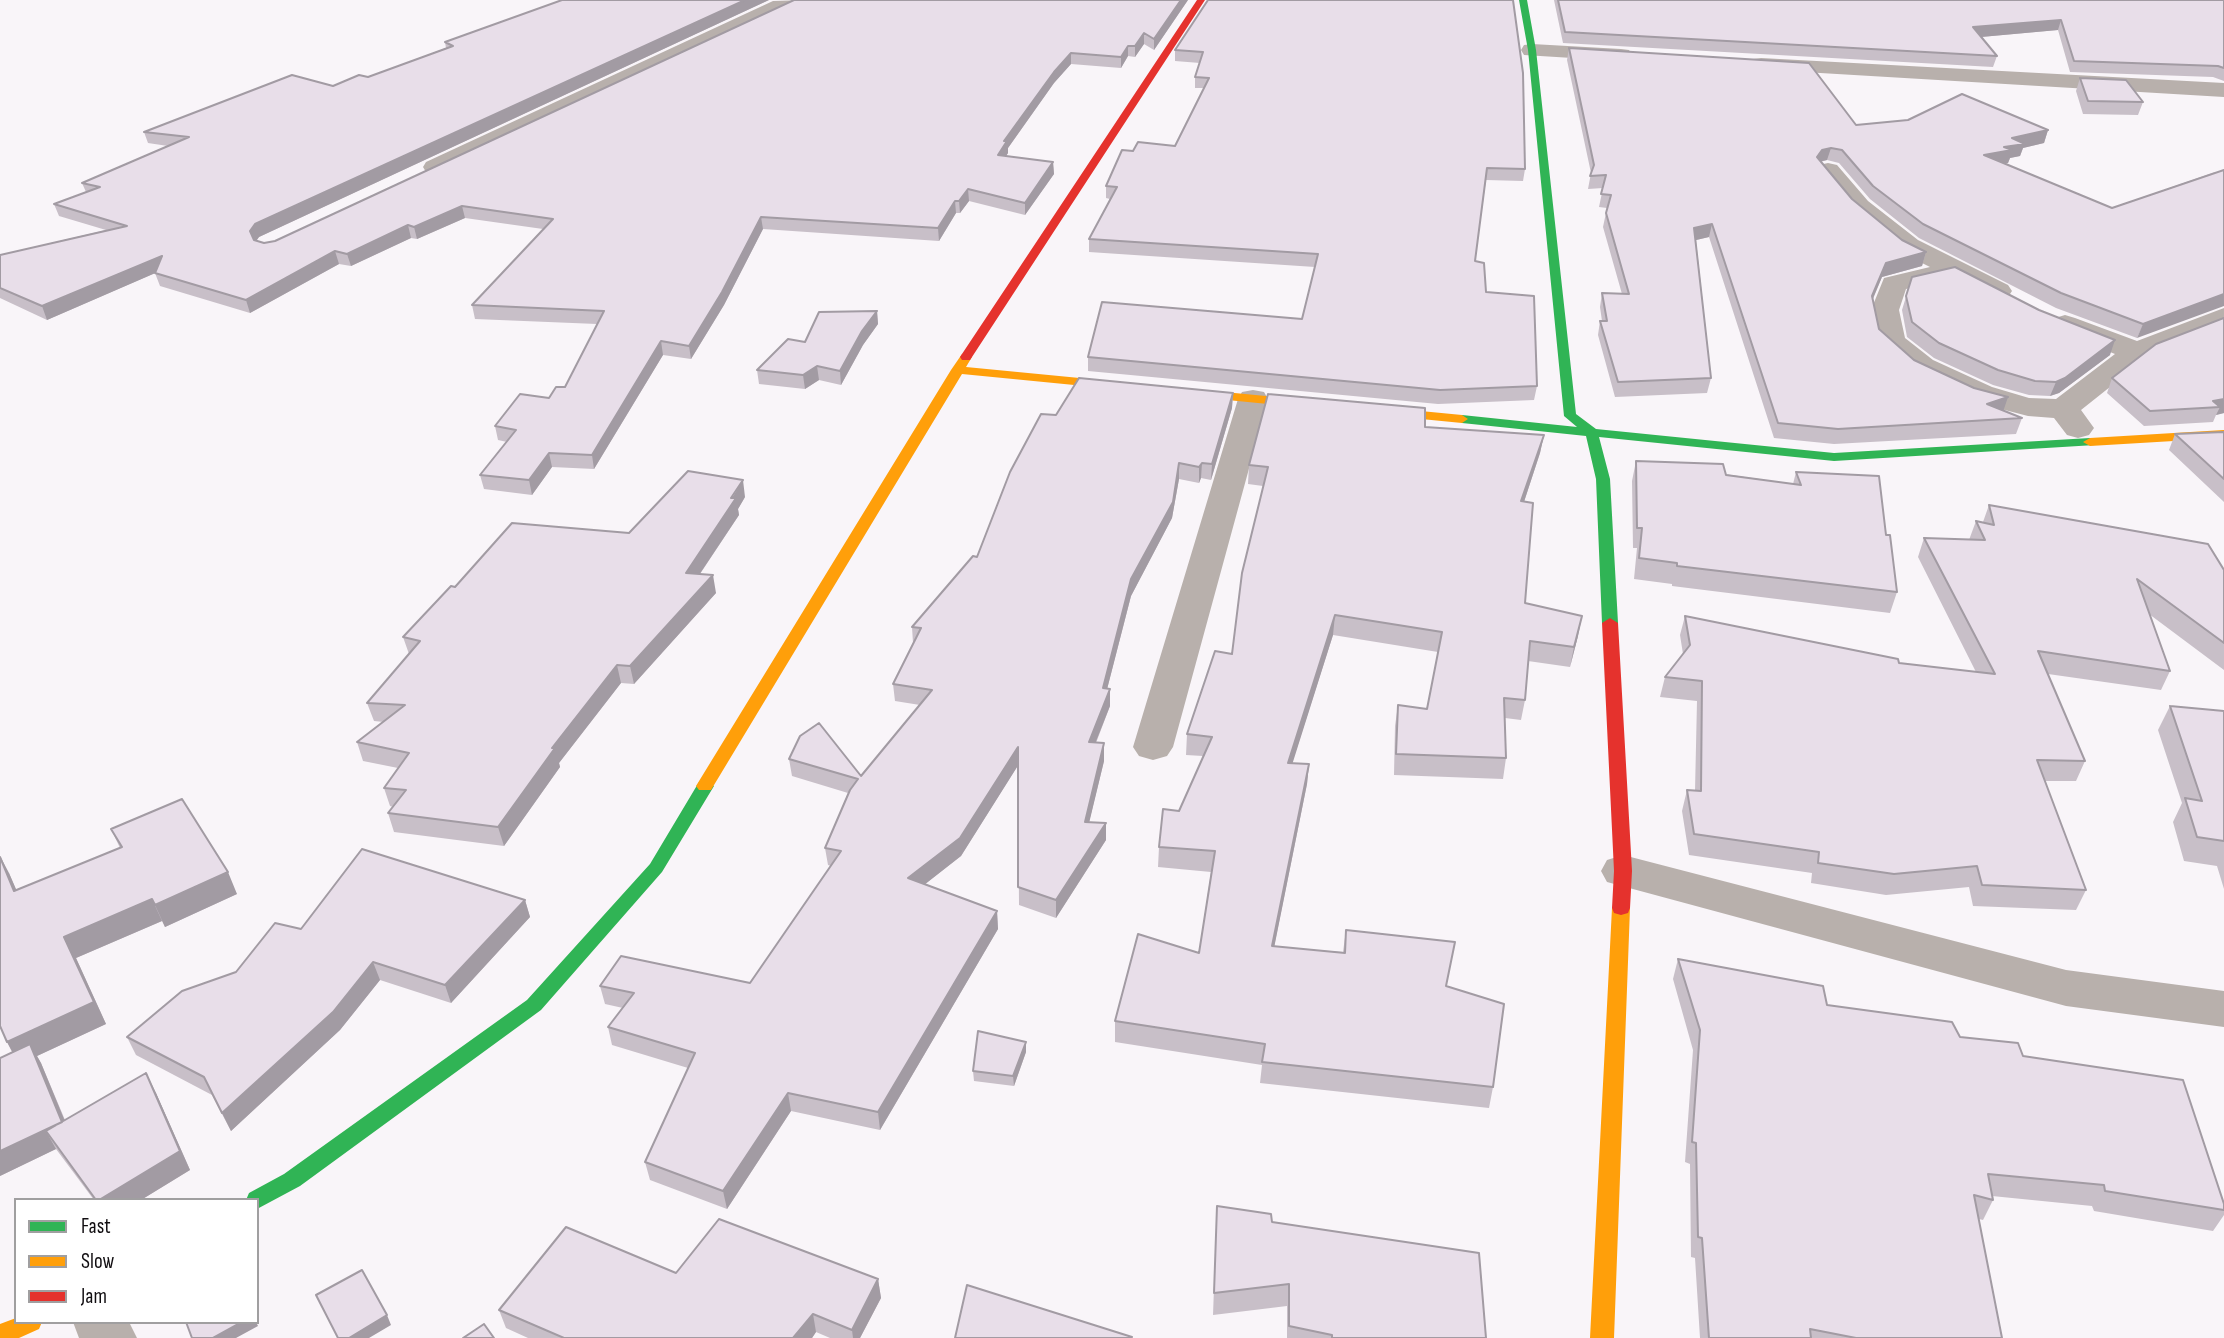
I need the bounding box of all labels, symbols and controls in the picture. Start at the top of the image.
legend [14,1198,259,1324]
text: Fast [81,1214,111,1239]
text: Slow [81,1249,114,1274]
text: Jam [81,1284,107,1309]

